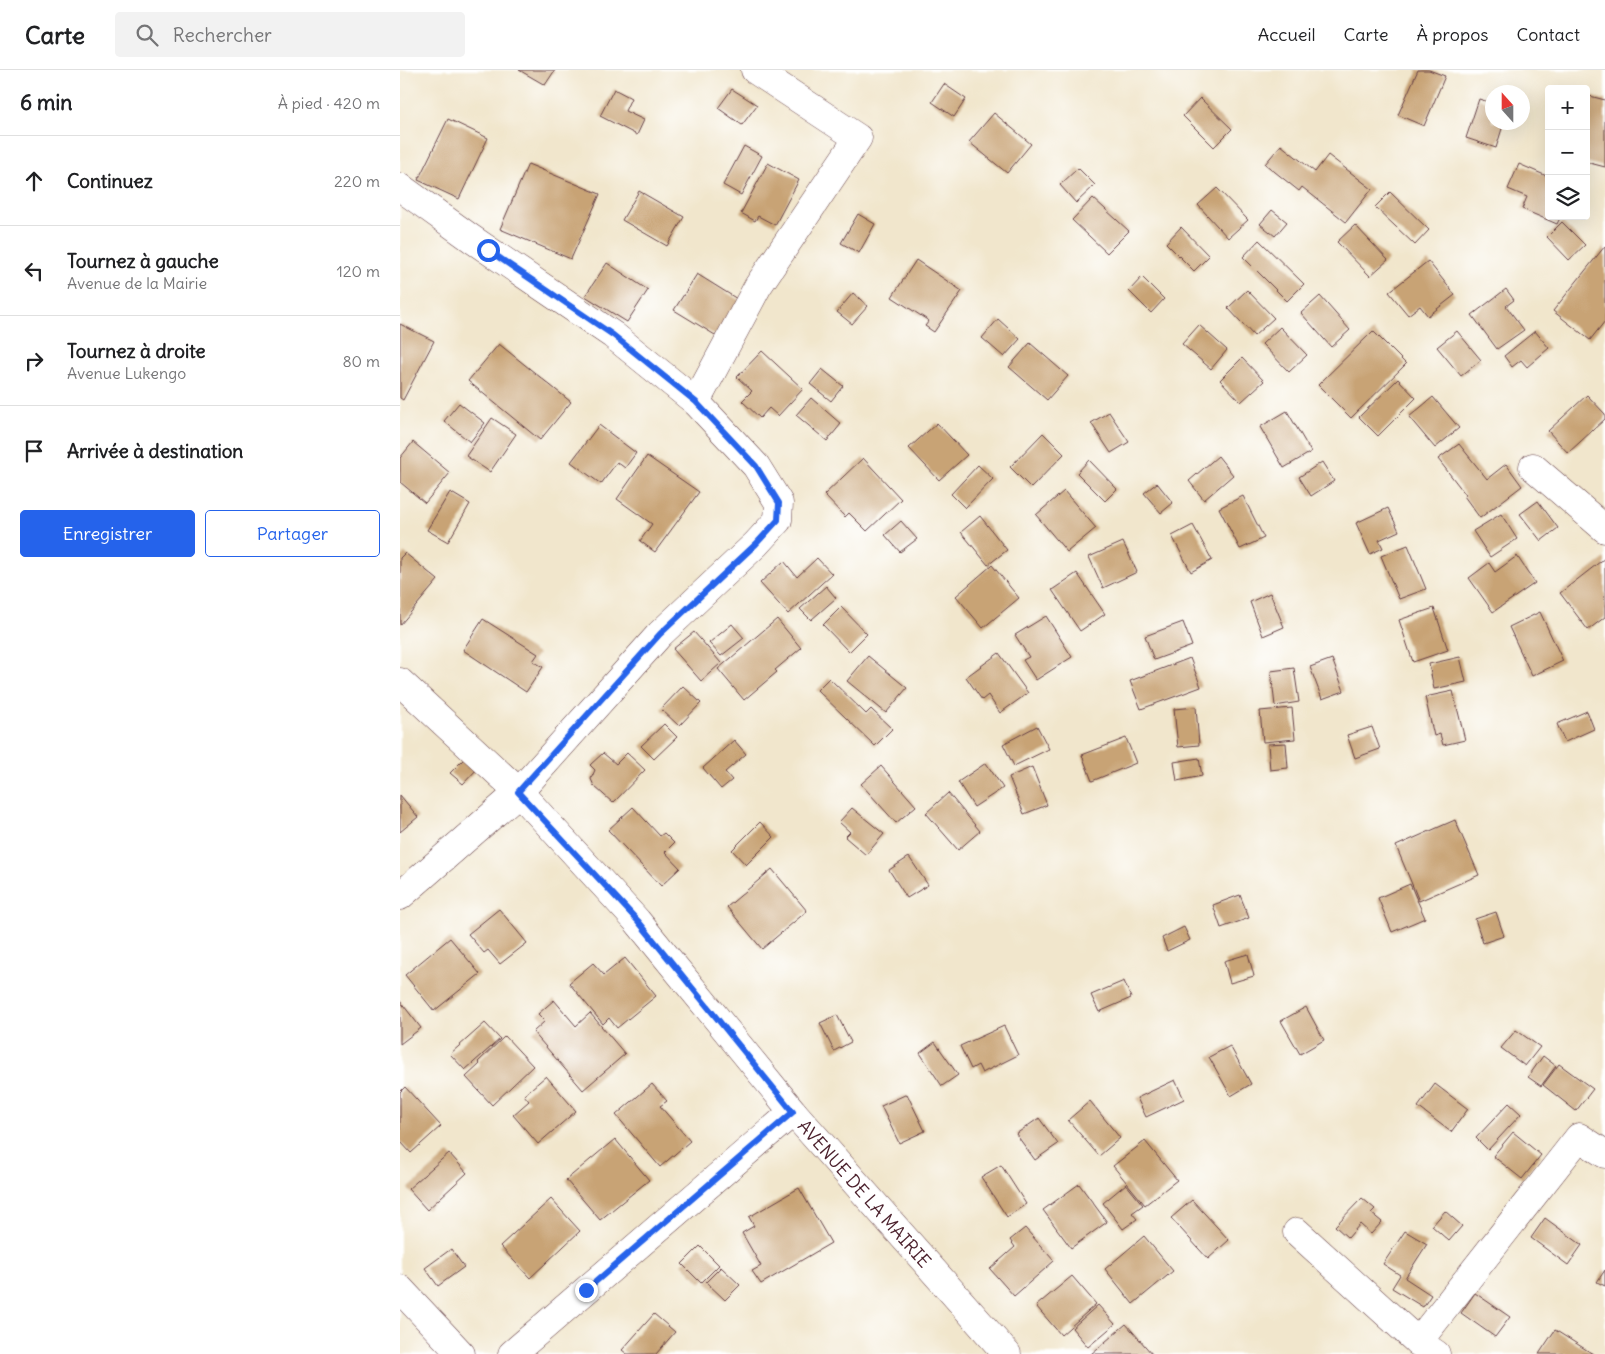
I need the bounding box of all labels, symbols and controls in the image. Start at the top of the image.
search box [115,12,465,57]
text: Carte [25,20,85,50]
icon: search [133,21,161,49]
text: Rechercher [173,23,272,47]
text: Accueil [1258,23,1316,46]
text: Carte [1344,23,1389,46]
text: À propos [1417,23,1488,46]
text: Contact [1516,23,1580,46]
north arrow [1485,85,1530,130]
map controls [1545,85,1590,220]
button: + [1545,85,1590,130]
text: 6 min [20,89,72,116]
text: À pied · 420 m [278,93,380,113]
button: − [1545,130,1590,175]
icon: ahead [20,167,48,195]
text: Continuez [67,169,153,193]
text: 220 m [334,171,380,191]
button: layers [1545,175,1590,220]
route start [477,239,500,262]
text: Tournez à gauche [67,249,219,273]
icon: left [20,257,48,285]
text: 120 m [337,261,380,281]
text: Avenue de la Mairie [67,273,207,293]
text: Tournez à droite [67,339,206,363]
icon: right [20,347,48,375]
text: 80 m [342,351,380,371]
text: Avenue Lukengo [67,363,186,383]
icon: arrive [20,437,48,465]
text: Arrivée à destination [67,439,243,463]
button: Enregistrer [20,510,195,557]
button: Partager [205,510,380,557]
street label: AVENUE DE LA MAIRIE [793,1115,936,1272]
route end [575,1279,598,1302]

